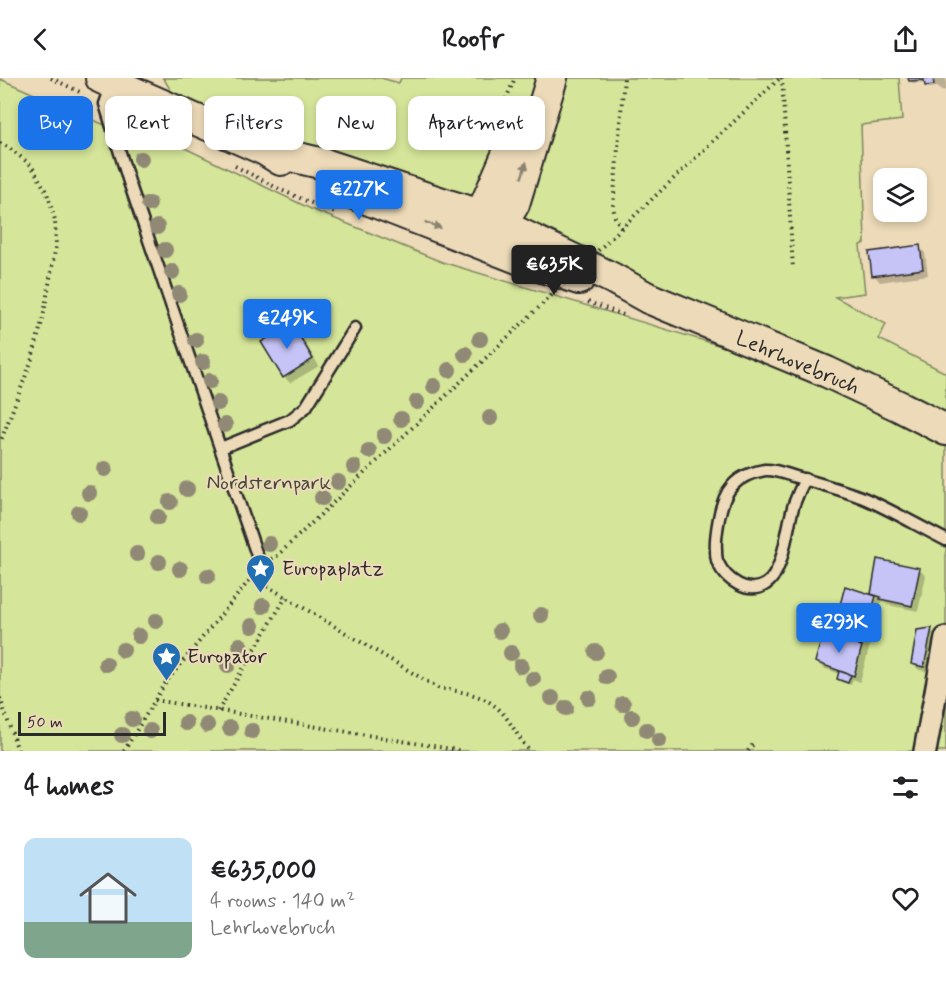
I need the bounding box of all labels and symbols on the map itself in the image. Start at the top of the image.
one-way arrow [520,161,529,179]
pin: €227K [317,170,401,221]
one-way arrow [425,220,443,230]
pin: €635K [512,245,596,296]
pin: €249K [245,299,329,350]
street label: Lehrhovebruch [731,324,864,402]
park label: Nordsternpark [207,469,332,497]
place icon: Europaplatz [245,552,277,594]
place label: Europaplatz [282,555,384,583]
pin: €293K [797,603,881,654]
place icon: Europator [150,640,182,682]
place label: Europator [187,643,267,671]
scale bar [18,709,166,736]

